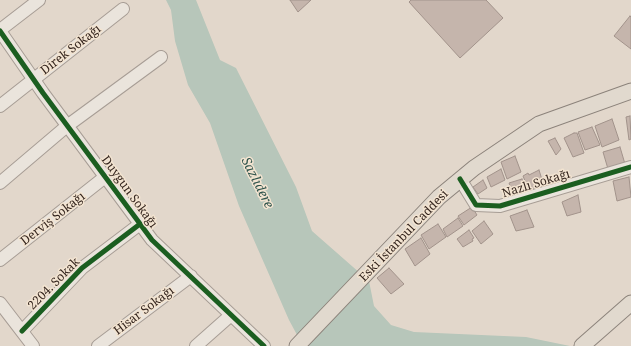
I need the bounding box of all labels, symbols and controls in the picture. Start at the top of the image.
street label: Direk Sokağı [38,22,104,78]
street label: Duygun Sokağı [98,153,160,231]
water label: Sazlıdere [237,155,277,211]
street label: Nazlı Sokağı [500,167,572,201]
street label: Eski İstanbul Caddesi [357,187,451,285]
street label: Derviş Sokağı [18,189,88,249]
street label: 2204. Sokak [25,255,83,313]
street label: Hisar Sokağı [111,284,177,338]

